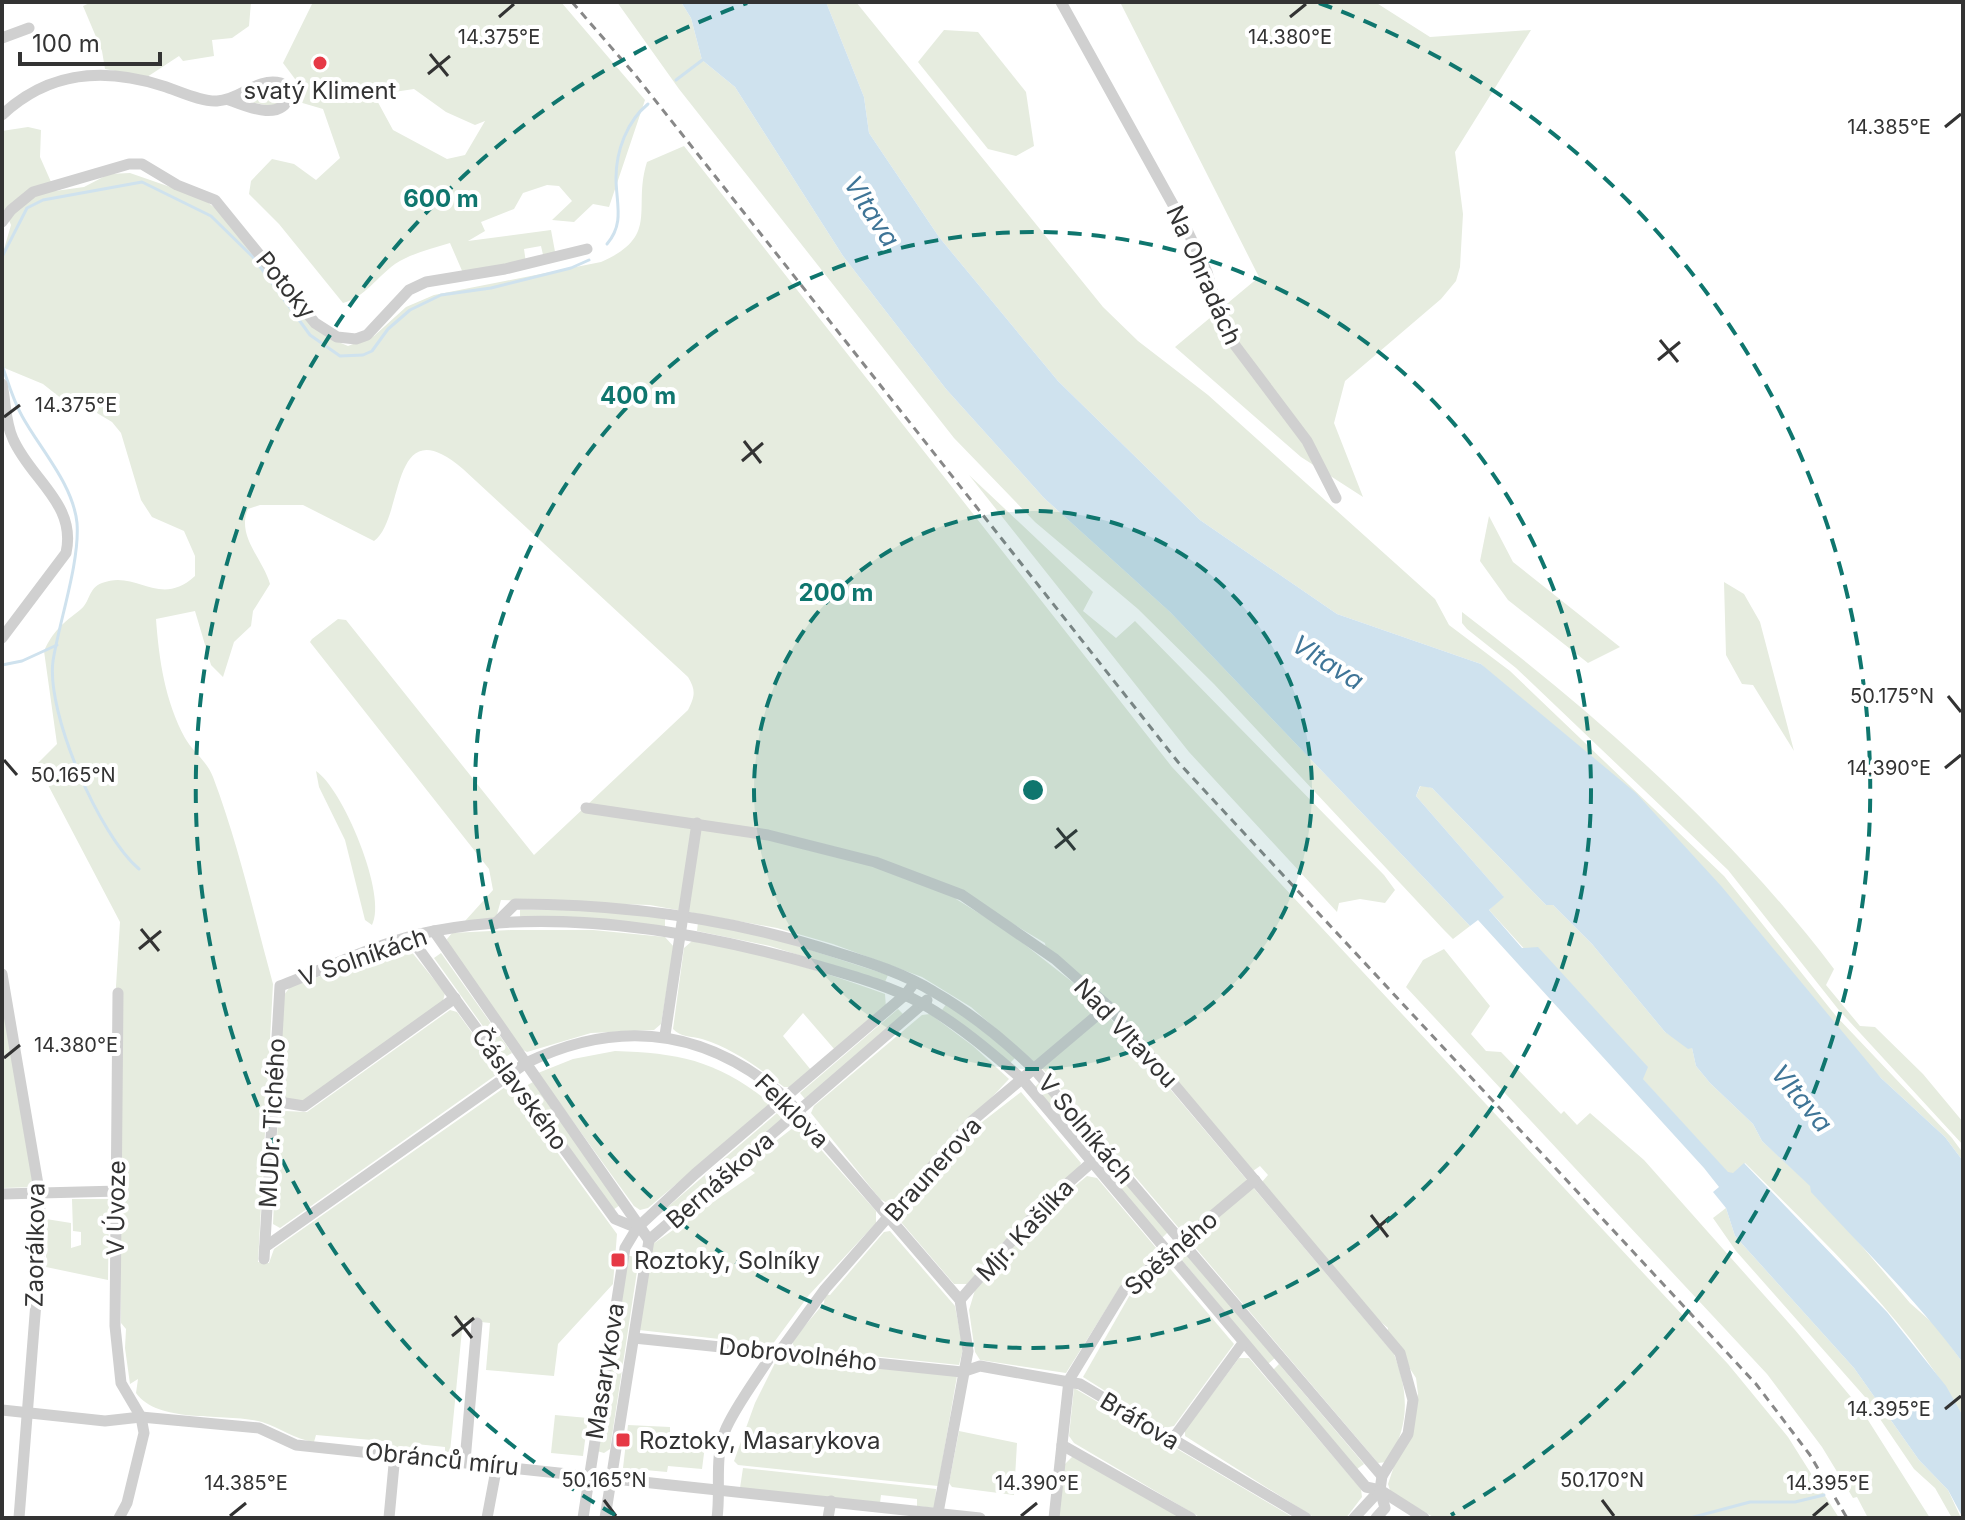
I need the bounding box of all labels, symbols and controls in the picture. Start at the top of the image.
scale bar [20,16,160,66]
text: 14.375°E [458,25,540,49]
text: 14.380°E [1248,25,1332,49]
text: 100 m [32,29,100,58]
marker: svatý Kliment [311,54,329,72]
place label: svatý Kliment [244,76,397,105]
text: 14.385°E [1847,115,1931,139]
water label: Vltava [838,170,906,252]
text: 600 m [403,184,479,213]
street label: Na Ohradách [1160,201,1248,349]
street label: Potoky [250,245,322,325]
text: 400 m [600,381,676,410]
text: 14.375°E [35,393,117,417]
text: 200 m [798,578,874,607]
water label: Vltava [1286,628,1370,696]
text: 50.175°N [1850,684,1934,708]
text: 14.390°E [1847,756,1931,780]
text: 50.165°N [30,763,116,787]
centre of rings [1019,776,1047,804]
street label: V Solníkách [295,922,431,992]
street label: Nad Vltavou [1068,972,1184,1094]
street label: Čáslavského [466,1022,575,1156]
text: 14.380°E [34,1033,118,1057]
street label: MUDr. Tichého [253,1037,291,1209]
water label: Vltava [1765,1058,1839,1138]
street label: Felklova [749,1068,835,1154]
street label: V Solníkách [1032,1069,1140,1189]
street label: Braunerova [879,1111,987,1227]
street label: Bernáškova [660,1125,780,1235]
street label: V Úvoze [100,1160,131,1256]
street label: Mjr. Kašlíka [970,1173,1080,1287]
street label: Zaorálkova [19,1182,51,1308]
street label: Spěšného [1119,1205,1223,1301]
place label: Roztoky, Solníky [634,1246,820,1275]
marker: Roztoky, Solníky [609,1251,627,1269]
street label: Masarykova [580,1301,630,1441]
street label: Dobrovolného [717,1331,879,1377]
street label: Bráfova [1095,1386,1185,1456]
text: 14.395°E [1847,1397,1931,1421]
place label: Roztoky, Masarykova [639,1426,880,1455]
marker: Roztoky, Masarykova [614,1431,632,1449]
street label: Obránců míru [364,1437,520,1481]
text: 50.165°N [561,1468,647,1492]
text: 50.170°N [1560,1468,1644,1492]
text: 14.385°E [204,1471,288,1495]
text: 14.390°E [995,1471,1079,1495]
text: 14.395°E [1786,1471,1870,1495]

